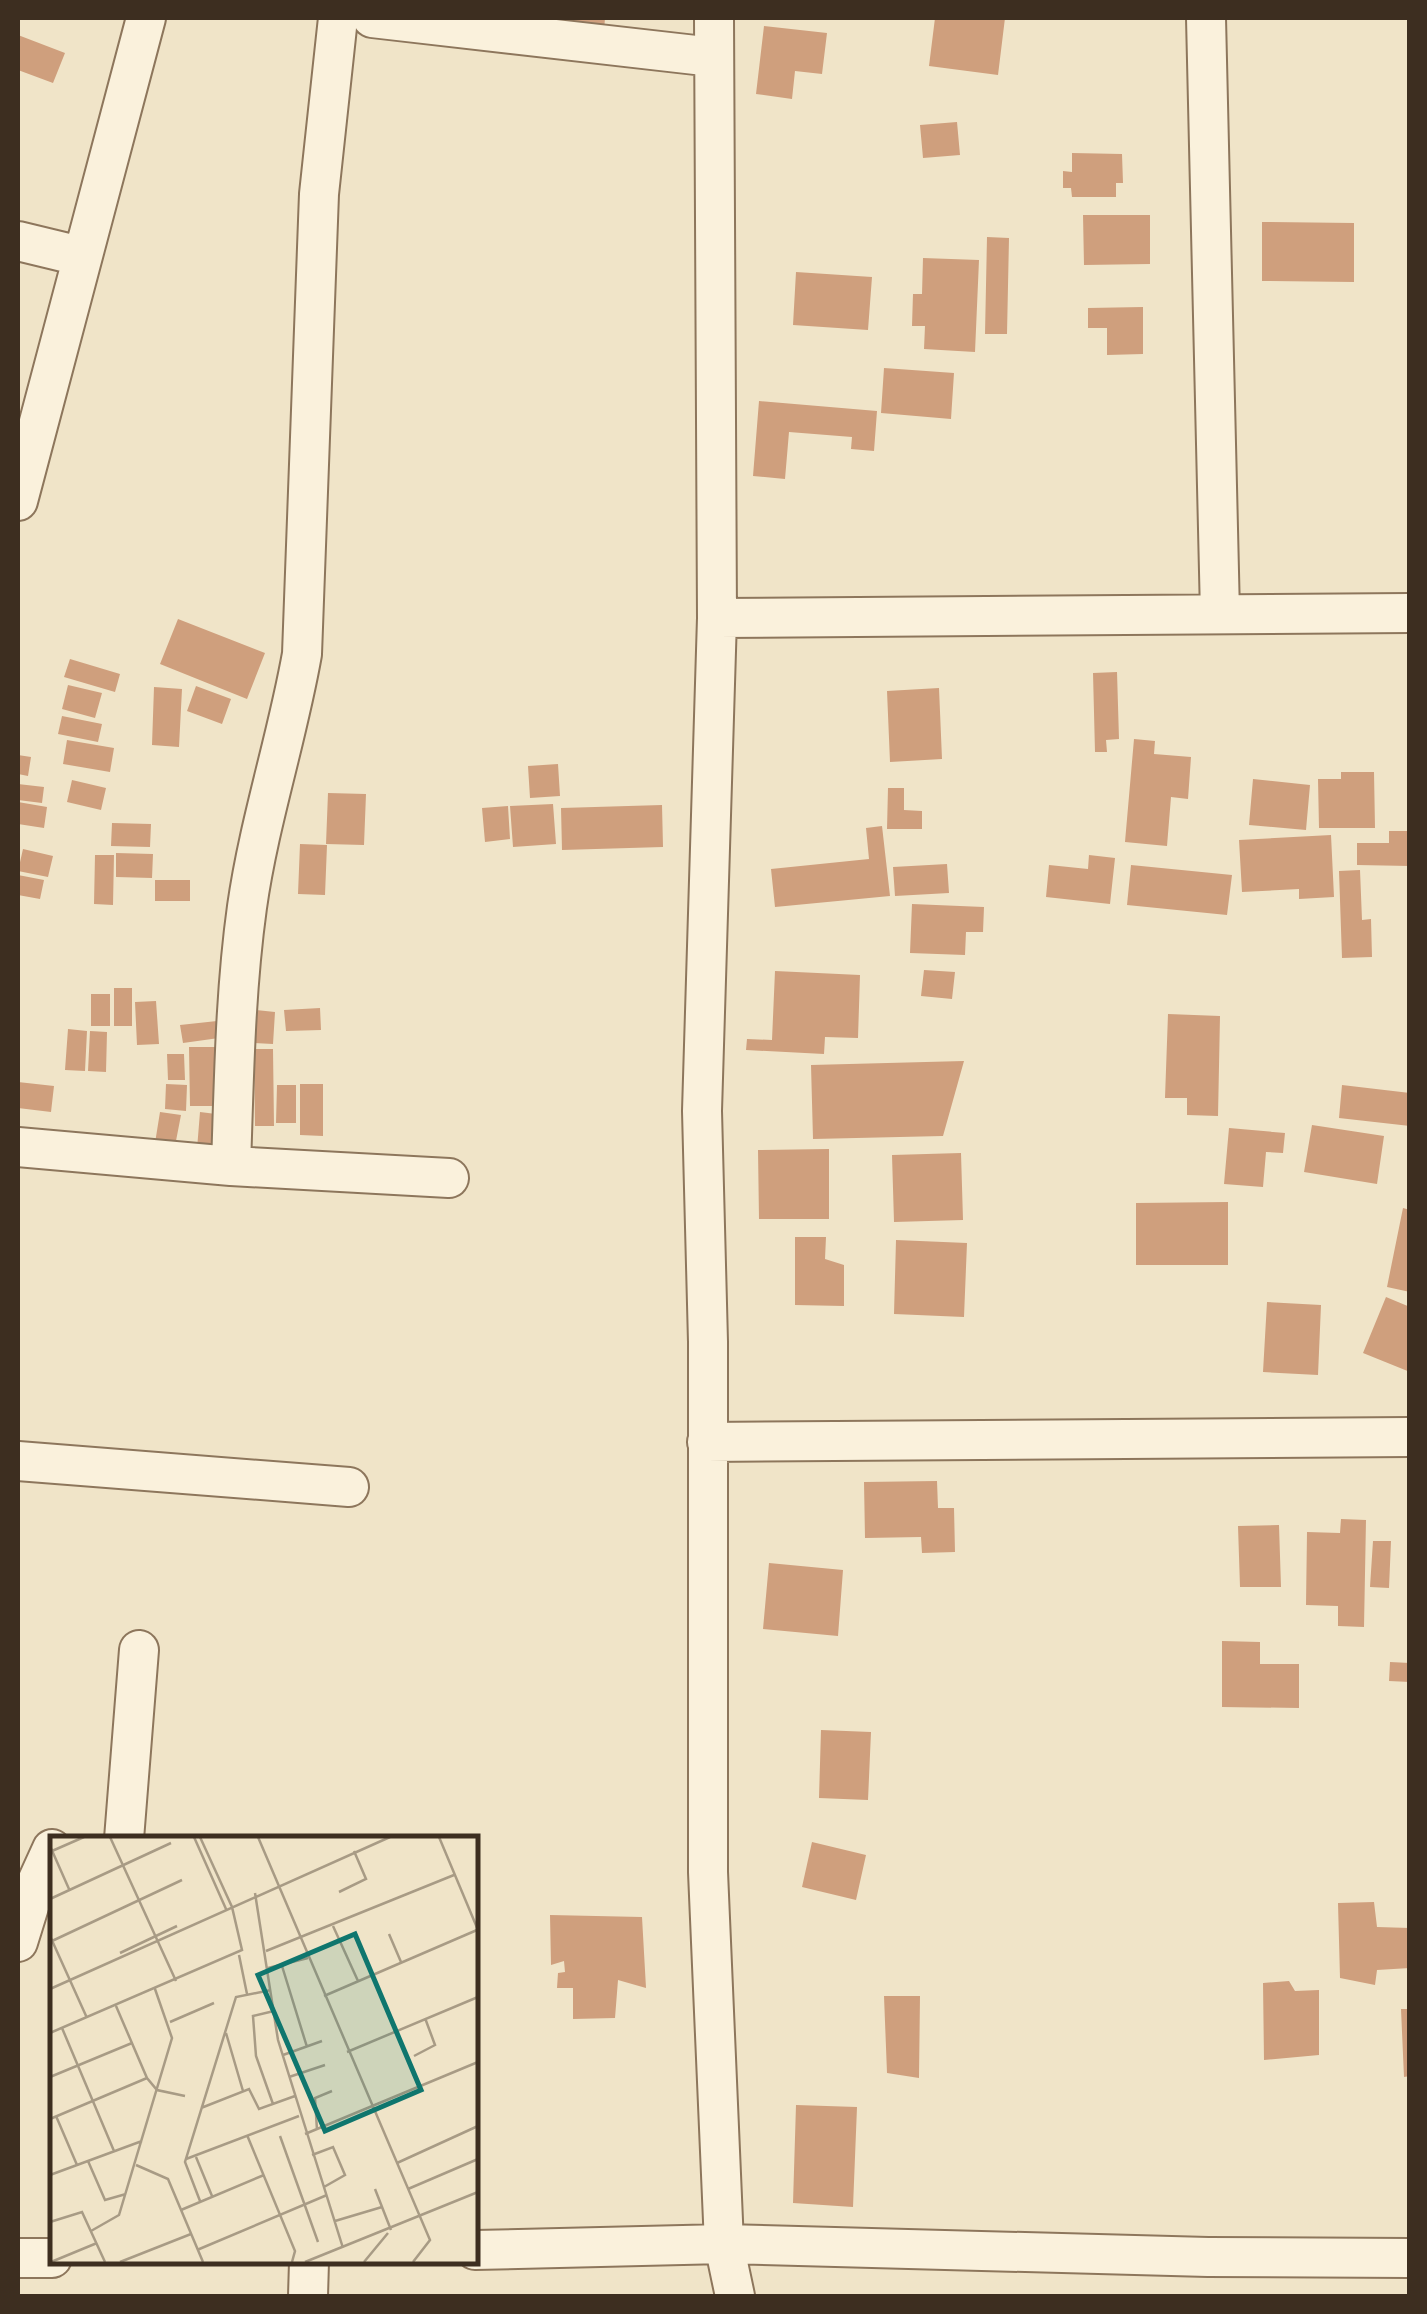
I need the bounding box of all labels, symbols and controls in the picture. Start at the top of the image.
inset map [50,1836,478,2264]

